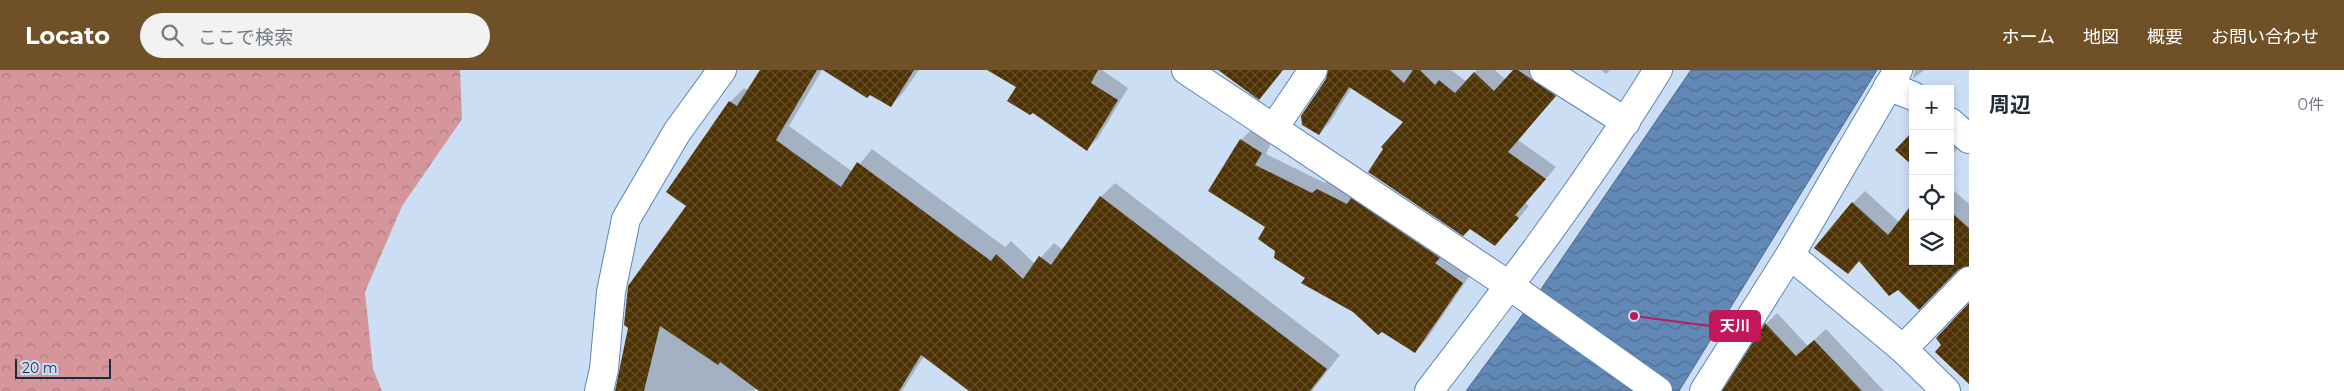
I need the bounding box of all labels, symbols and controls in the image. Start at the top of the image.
search box [140,13,490,58]
text: Locato [25,21,110,50]
icon: search [158,21,186,49]
text: ここで検索 [198,26,293,49]
text: ホーム [2002,26,2055,48]
text: 地図 [2083,26,2119,48]
text: 概要 [2147,26,2183,48]
text: お問い合わせ [2211,26,2319,48]
map controls [1909,85,1954,265]
button: + [1909,85,1954,130]
text: 周辺 [1989,92,2031,117]
text: 0件 [2297,95,2324,114]
button: − [1909,130,1954,175]
button: locate [1909,175,1954,220]
button: layers [1909,220,1954,265]
callout: 天川 [1710,311,1760,341]
text: 天川 [1720,316,1750,335]
scale bar [15,356,111,379]
text: 20 m [22,359,58,377]

